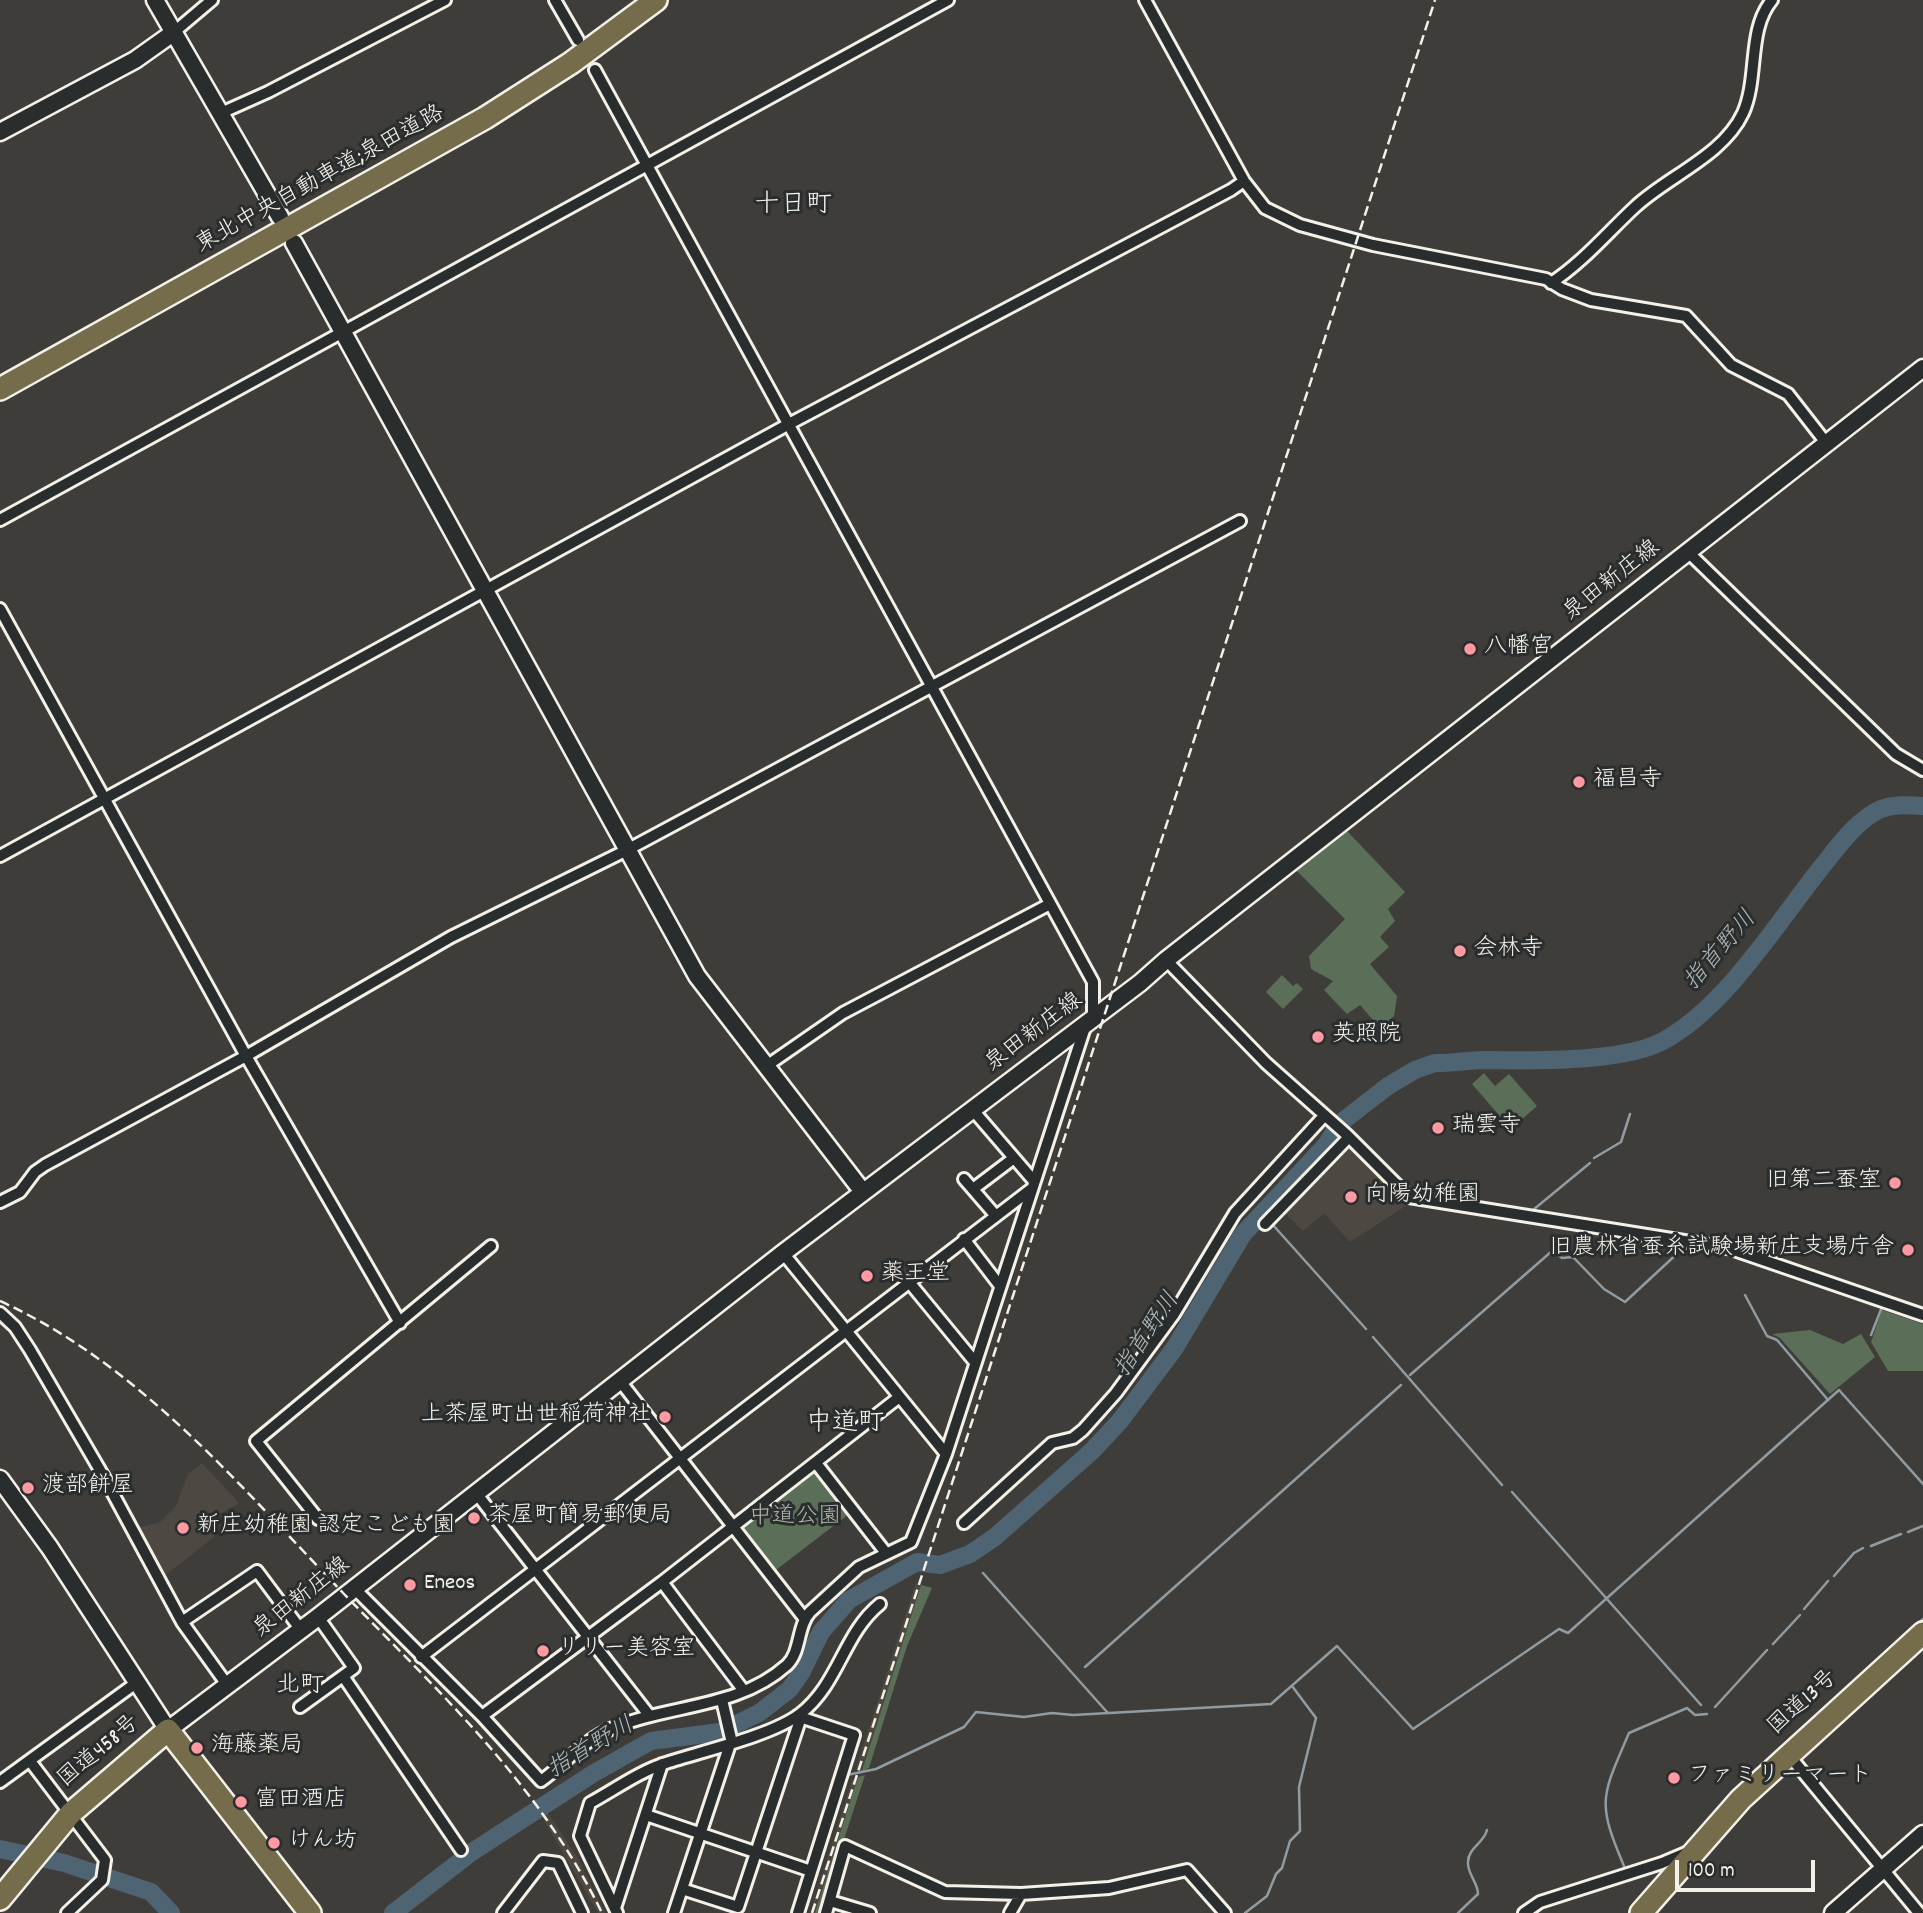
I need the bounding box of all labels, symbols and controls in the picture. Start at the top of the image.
street label: 東北中央自動車道;泉田道路 [192,101,450,261]
district label: 十日町 [754,191,832,223]
street label: 泉田新庄線 [1559,536,1667,628]
place label: 八幡宮 [1484,635,1553,663]
marker: 八幡宮 [1462,641,1478,657]
place label: 福昌寺 [1593,768,1662,796]
marker: 福昌寺 [1571,774,1587,790]
water label: 指首野川 [1680,906,1764,998]
place label: 会林寺 [1474,937,1543,965]
marker: 会林寺 [1452,943,1468,959]
street label: 泉田新庄線 [981,988,1089,1080]
place label: 英照院 [1332,1023,1401,1051]
marker: 英照院 [1310,1029,1326,1045]
place label: 瑞雲寺 [1452,1114,1521,1142]
marker: 瑞雲寺 [1430,1120,1446,1136]
place label: 旧第二蚕室 [1766,1169,1881,1197]
marker: 旧第二蚕室 [1887,1175,1903,1191]
place label: 向陽幼稚園 [1365,1183,1480,1211]
marker: 向陽幼稚園 [1343,1189,1359,1205]
place label: 旧農林省蚕糸試験場新庄支場庁舎 [1549,1236,1894,1264]
marker: 旧農林省蚕糸試験場新庄支場庁舎 [1900,1242,1916,1258]
place label: 薬王堂 [881,1262,950,1290]
marker: 薬王堂 [859,1268,875,1284]
water label: 指首野川 [1110,1288,1188,1384]
place label: 上茶屋町出世稲荷神社 [421,1403,651,1431]
marker: 上茶屋町出世稲荷神社 [657,1409,673,1425]
district label: 中道町 [806,1409,884,1441]
place label: 渡部餅屋 [42,1474,134,1502]
marker: 渡部餅屋 [20,1480,36,1496]
place label: 茶屋町簡易郵便局 [488,1504,672,1532]
park label: 中道公園 [749,1505,841,1533]
marker: 茶屋町簡易郵便局 [466,1510,482,1526]
place label: 新庄幼稚園 認定こども園 [197,1514,455,1542]
marker: 新庄幼稚園 認定こども園 [175,1520,191,1536]
street label: 泉田新庄線 [249,1553,357,1645]
place label: Eneos [424,1571,475,1599]
marker: Eneos [402,1577,418,1593]
place label: リリー美容室 [557,1637,695,1665]
marker: リリー美容室 [535,1643,551,1659]
street label: 国道13号 [1763,1666,1845,1742]
district label: 北町 [276,1674,324,1702]
street label: 国道458号 [53,1711,147,1795]
water label: 指首野川 [543,1713,641,1787]
place label: 海藤薬局 [211,1734,303,1762]
marker: 海藤薬局 [189,1740,205,1756]
place label: ファミリーマート [1688,1764,1872,1792]
marker: ファミリーマート [1666,1770,1682,1786]
place label: 富田酒店 [255,1788,347,1816]
marker: 富田酒店 [233,1794,249,1810]
place label: けん坊 [288,1829,357,1857]
marker: けん坊 [266,1835,282,1851]
scale bar [1678,1846,1818,1890]
text: 100 m [1688,1857,1735,1887]

